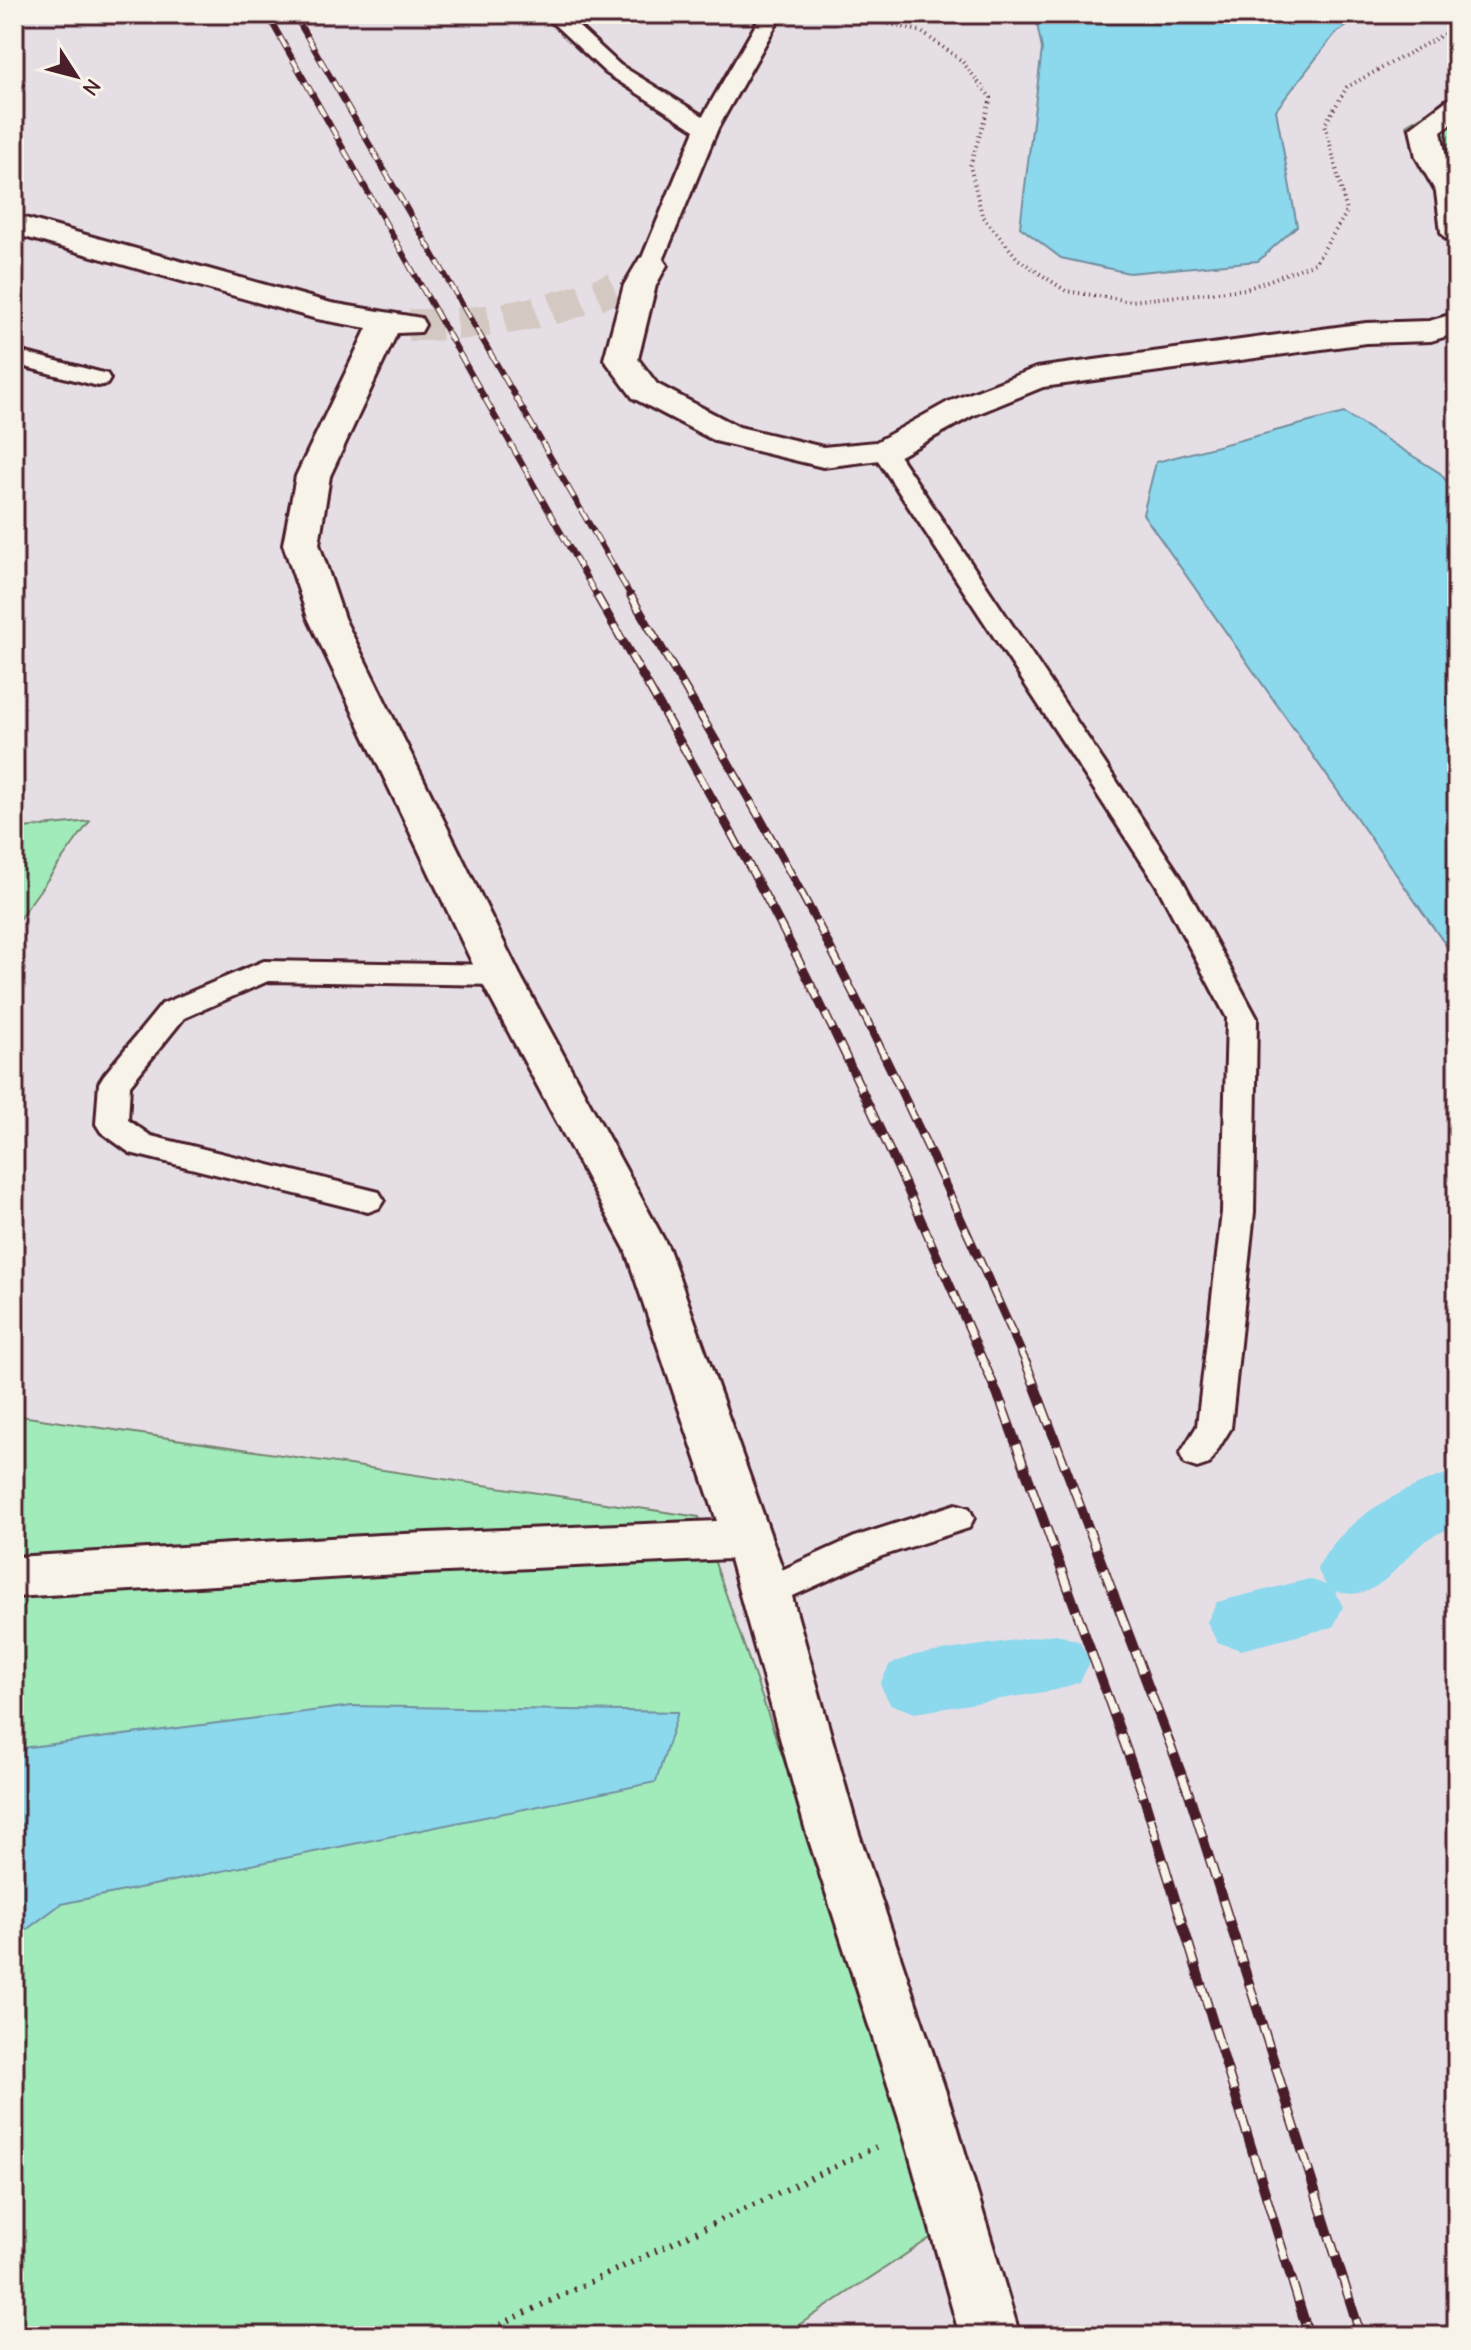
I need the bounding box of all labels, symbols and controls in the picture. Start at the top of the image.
north arrow [36,36,116,116]
text: N [77,74,106,101]

